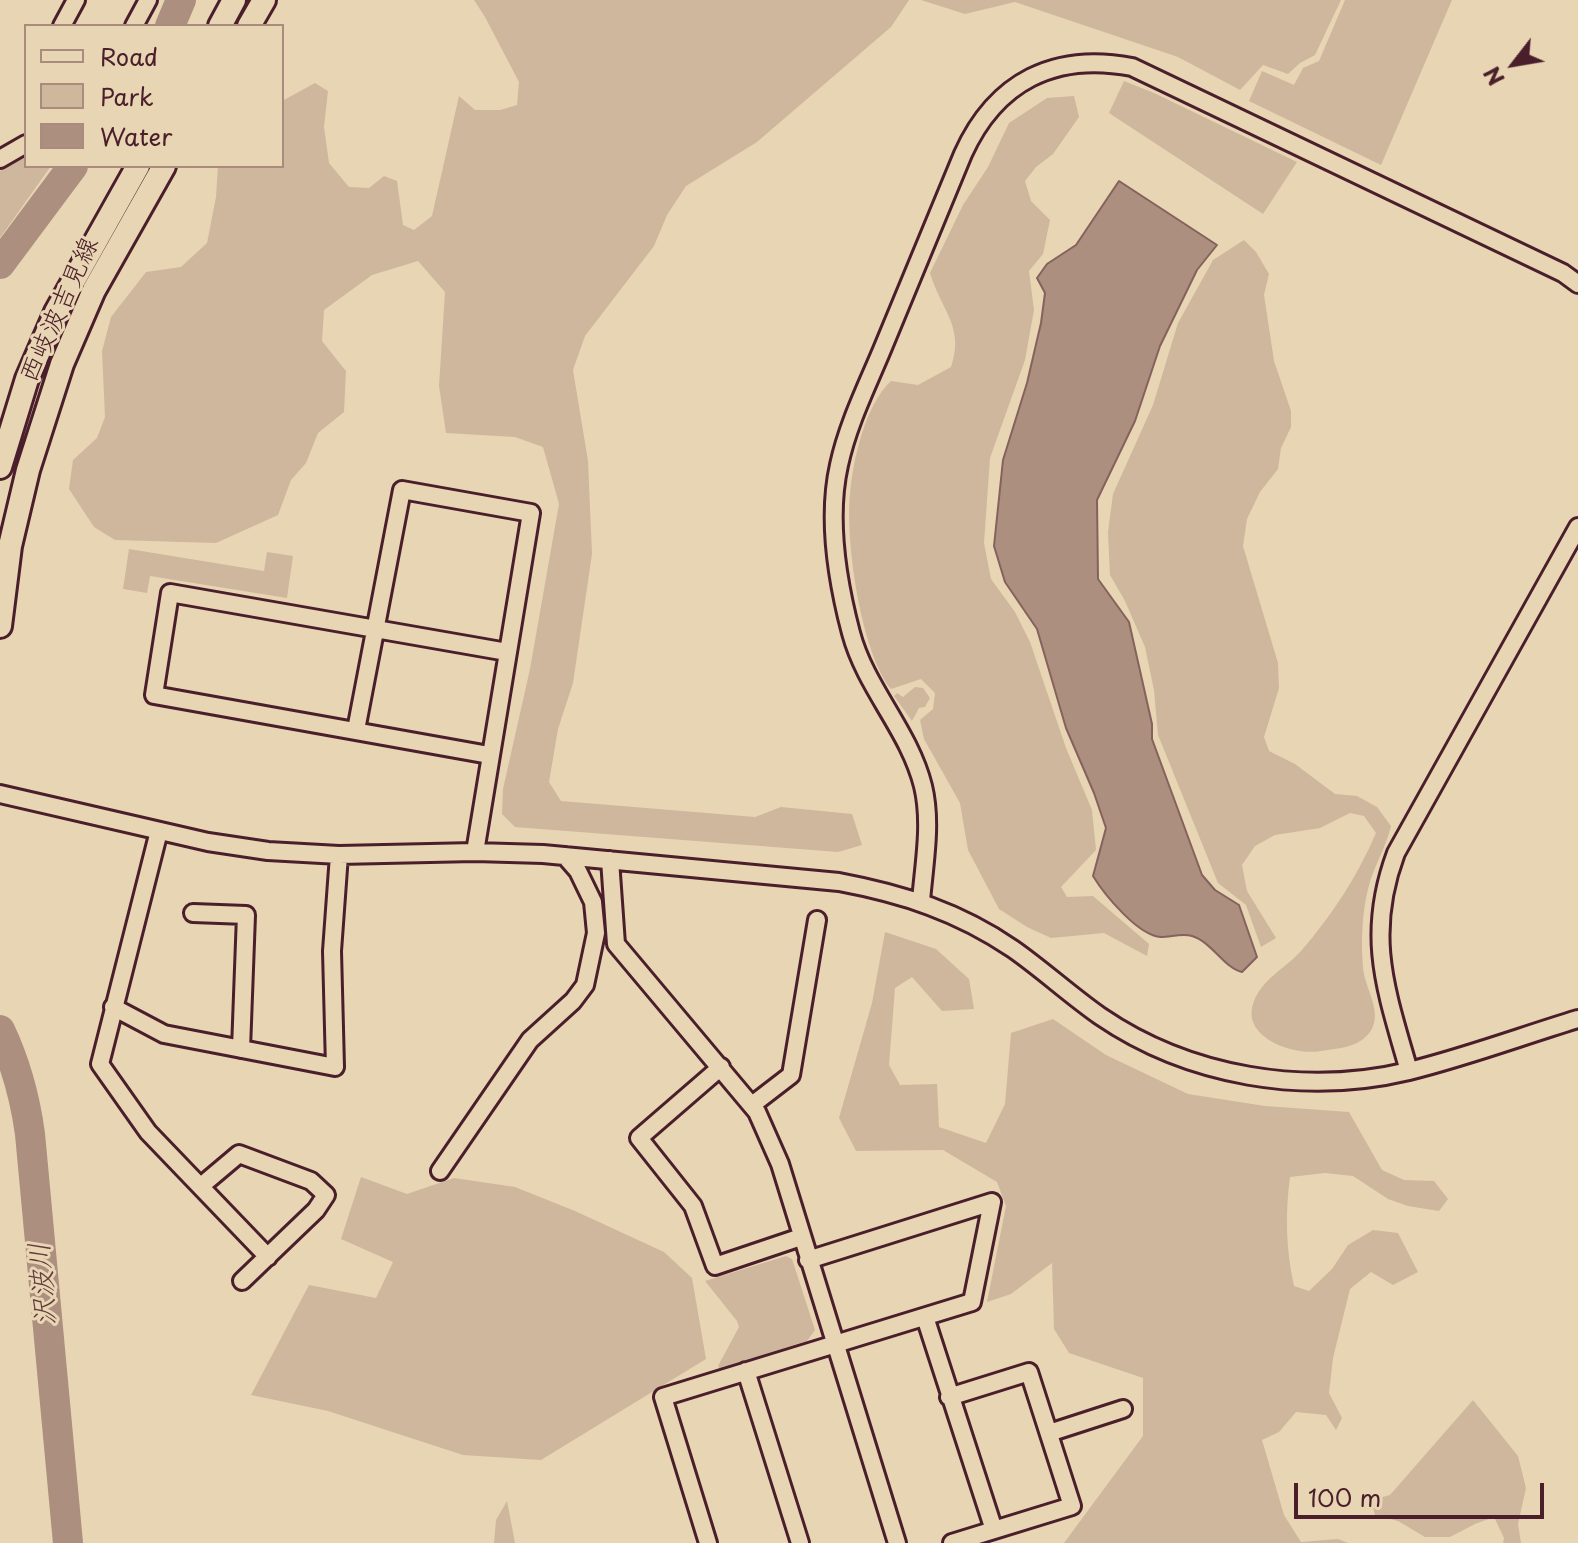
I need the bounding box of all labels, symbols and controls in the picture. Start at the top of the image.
legend [24,24,284,168]
north arrow [1474,24,1554,104]
text: Road [100,38,158,74]
text: N [1474,61,1512,93]
text: Park [100,78,154,114]
text: Water [100,118,172,154]
street label: 西岐波吉見線 [14,232,106,388]
water label: 沢波川 [24,1241,64,1327]
scale bar [1298,1467,1548,1517]
text: 100 m [1308,1479,1381,1515]

